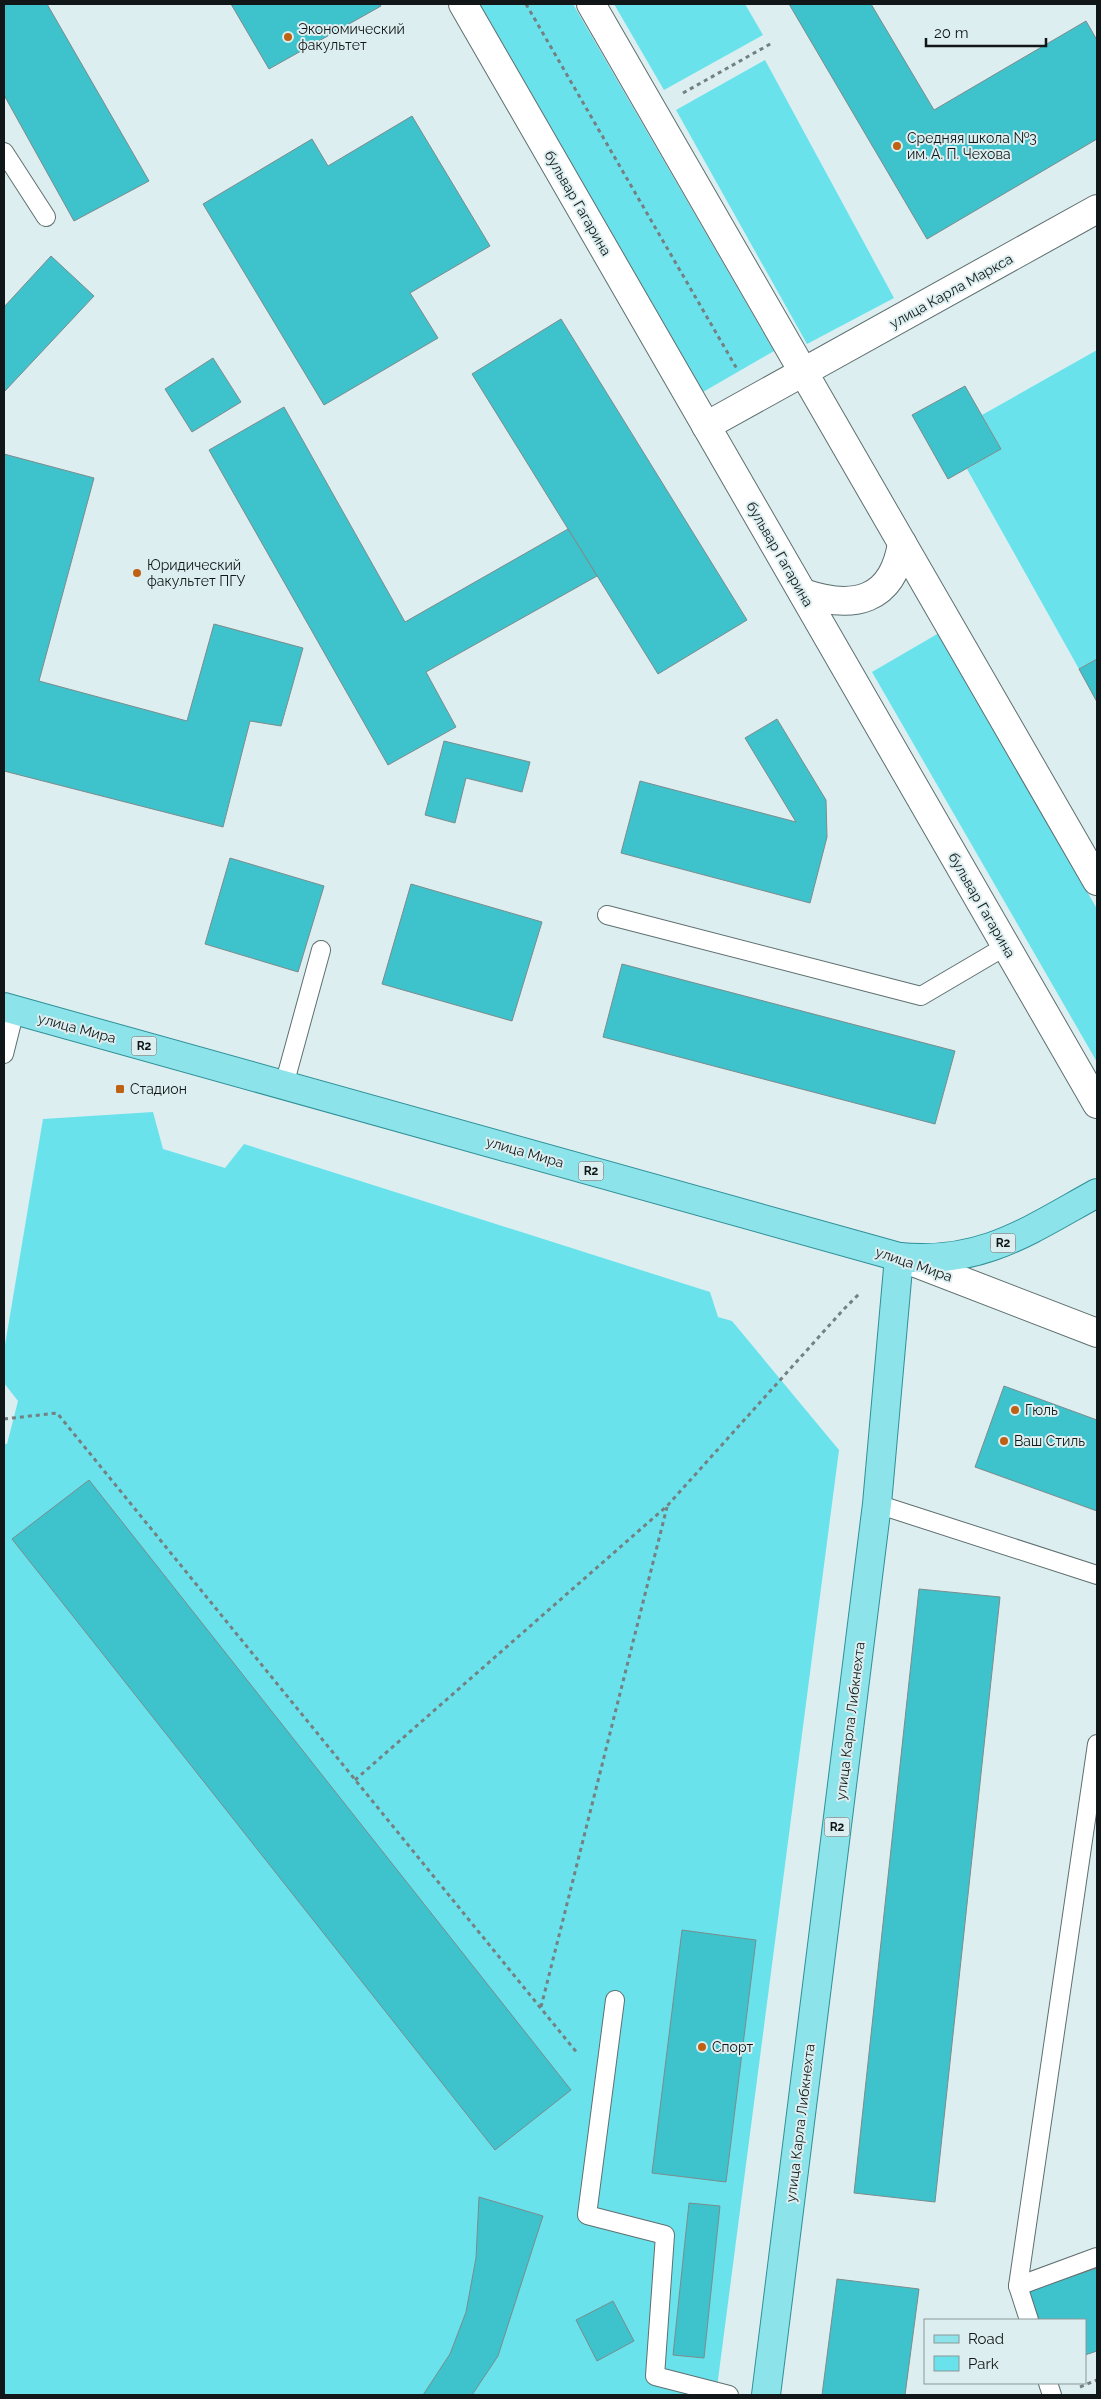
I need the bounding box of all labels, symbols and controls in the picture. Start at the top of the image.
scale bar [926,15,1046,47]
place label: Экономический факультет [298,21,405,53]
text: 20 m [934,24,969,42]
marker: Экономический факультет [282,31,294,43]
place label: Средняя школа №3 им. А. П. Чехова [907,130,1037,162]
marker: Средняя школа №3 им. А. П. Чехова [891,140,903,152]
street label: бульвар Гагарина [541,148,615,258]
street label: улица Карла Маркса [887,251,1015,331]
street label: бульвар Гагарина [743,499,817,609]
place label: Юридический факультет ПГУ [147,557,245,589]
marker: Юридический факультет ПГУ [131,567,143,579]
street label: бульвар Гагарина [945,850,1019,960]
street label: улица Мира [36,1010,118,1046]
road number: R2 [132,1036,156,1056]
place label: Стадион [130,1081,187,1097]
marker: Стадион [114,1083,126,1095]
street label: улица Мира [484,1133,566,1171]
road number: R2 [578,1162,604,1180]
road number: R2 [990,1234,1016,1252]
street label: улица Мира [874,1243,954,1285]
place label: Гюль [1025,1402,1058,1418]
marker: Гюль [1009,1404,1021,1416]
place label: Ваш Стиль [1014,1433,1085,1449]
marker: Ваш Стиль [998,1435,1010,1447]
street label: улица Карла Либкнехта [832,1641,868,1801]
road number: R2 [824,1818,850,1836]
place label: Спорт [712,2039,754,2055]
marker: Спорт [696,2041,708,2053]
street label: улица Карла Либкнехта [782,2043,818,2203]
legend [924,2319,1086,2384]
text: Road [968,2330,1004,2348]
text: Park [968,2355,999,2373]

